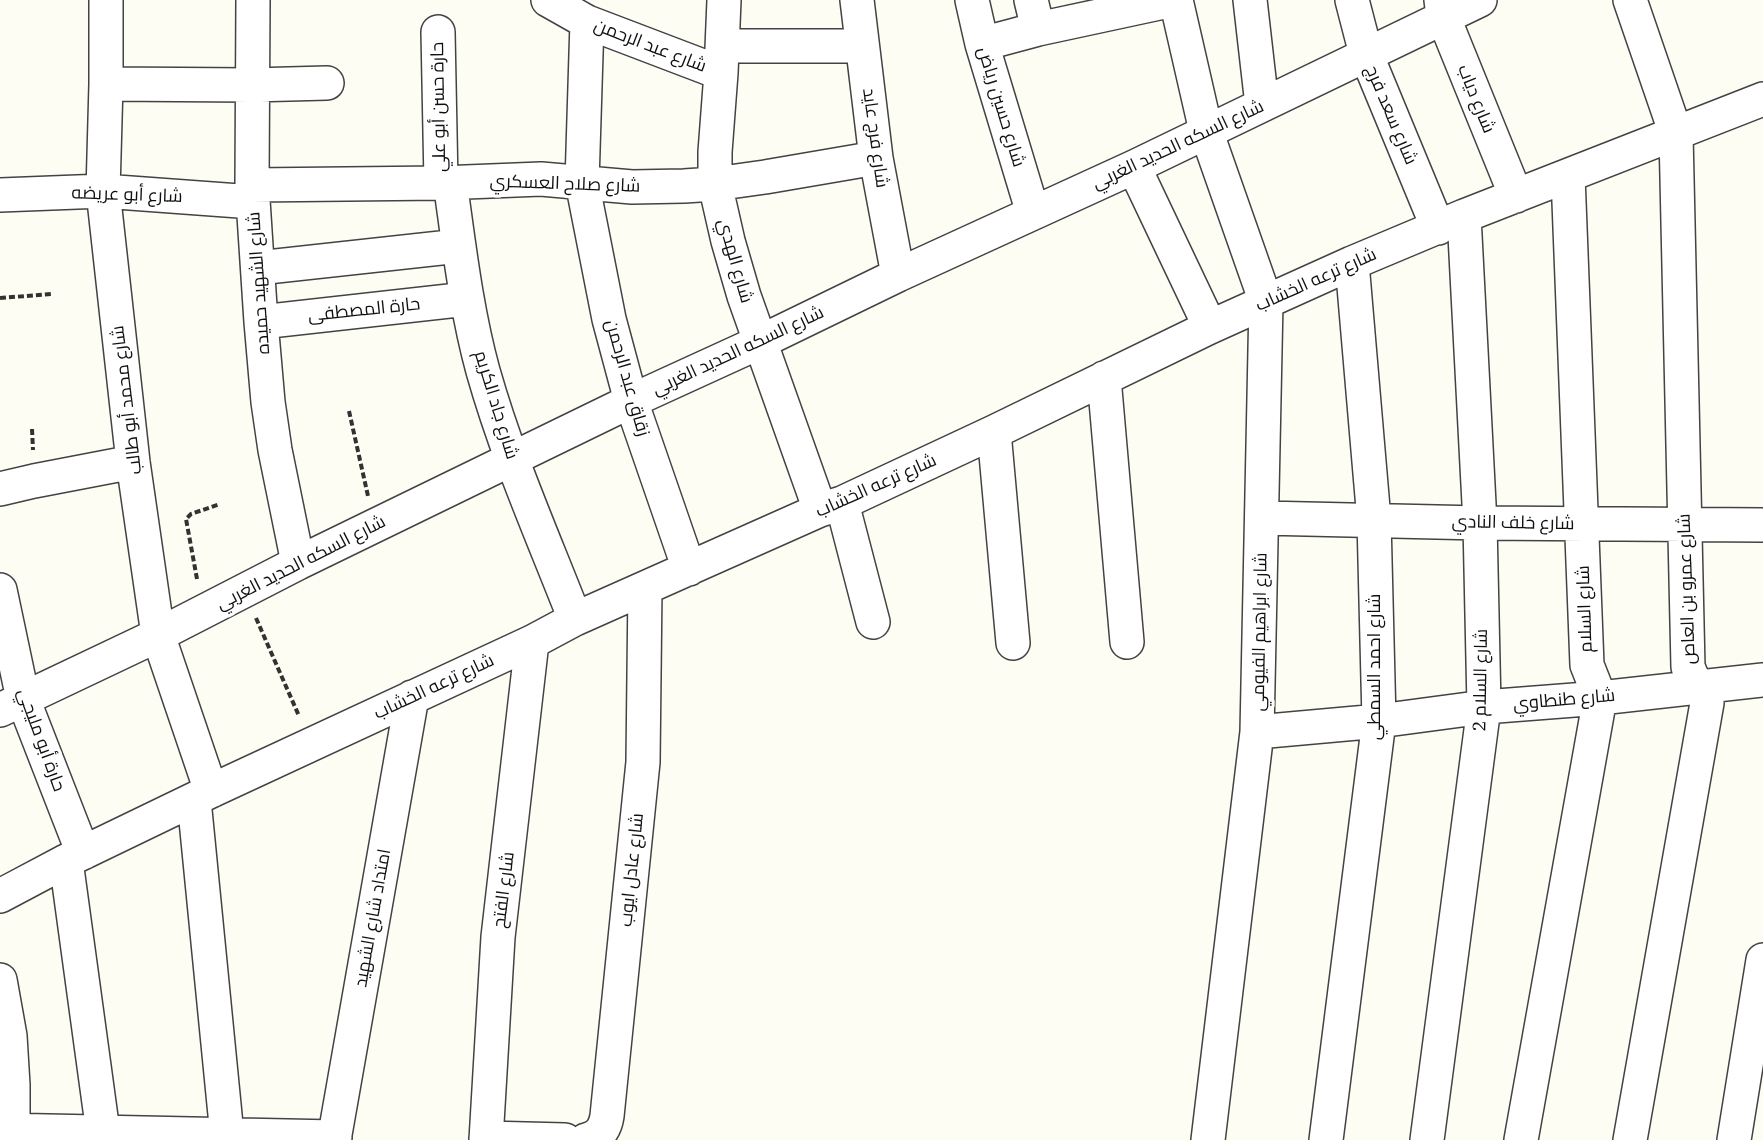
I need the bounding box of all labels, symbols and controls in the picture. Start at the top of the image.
street label: شارع عبد الرحمن [591,15,709,77]
street label: حارة حسن أبو علي [427,42,451,172]
street label: شارع حسين رياض [973,44,1029,170]
street label: شارع سعد فرج [1360,62,1422,168]
street label: شارع دياب [1452,62,1500,136]
street label: شارع فرج عايد [857,87,893,189]
street label: شارع السكه الحديد الغربي [1089,96,1267,194]
street label: شارع صلاح العسكري [489,171,641,197]
street label: شارع أبو عريضه [71,182,183,208]
street label: شارع الشهيد حميده [243,211,275,355]
street label: شارع الهدي [713,216,757,306]
street label: شارع ترعه الخشاب [1252,244,1380,316]
street label: حارة المصطفى [307,293,421,327]
street label: شارع السكه الحديد الغربي [649,302,827,400]
street label: زقاق عبد الرحمن [600,317,654,439]
street label: شارع محمد أبو طالب [107,324,147,476]
street label: شارع جاد الكريم [469,348,523,462]
street label: شارع ترعه الخشاب [812,450,940,522]
street label: شارع السكه الحديد الغربي [213,511,389,615]
street label: شارع خلف النادي [1451,511,1575,535]
street label: شارع عمرو بن العاص [1674,513,1700,665]
street label: شارع ابراهيم الفيومي [1248,552,1272,712]
street label: شارع السلام [1573,565,1597,653]
street label: شارع احمد السمطي [1364,594,1386,740]
street label: شارع السلام 2 [1469,629,1493,731]
street label: شارع ترعه الخشاب [370,650,498,724]
street label: شارع طنطاوي [1512,685,1616,715]
street label: حارة أبو مليجي [12,686,70,794]
street label: شارع عادل ايوب [615,812,649,928]
street label: امتداد شارع الشهيد [350,847,396,989]
street label: شارع الفتح [489,851,519,929]

